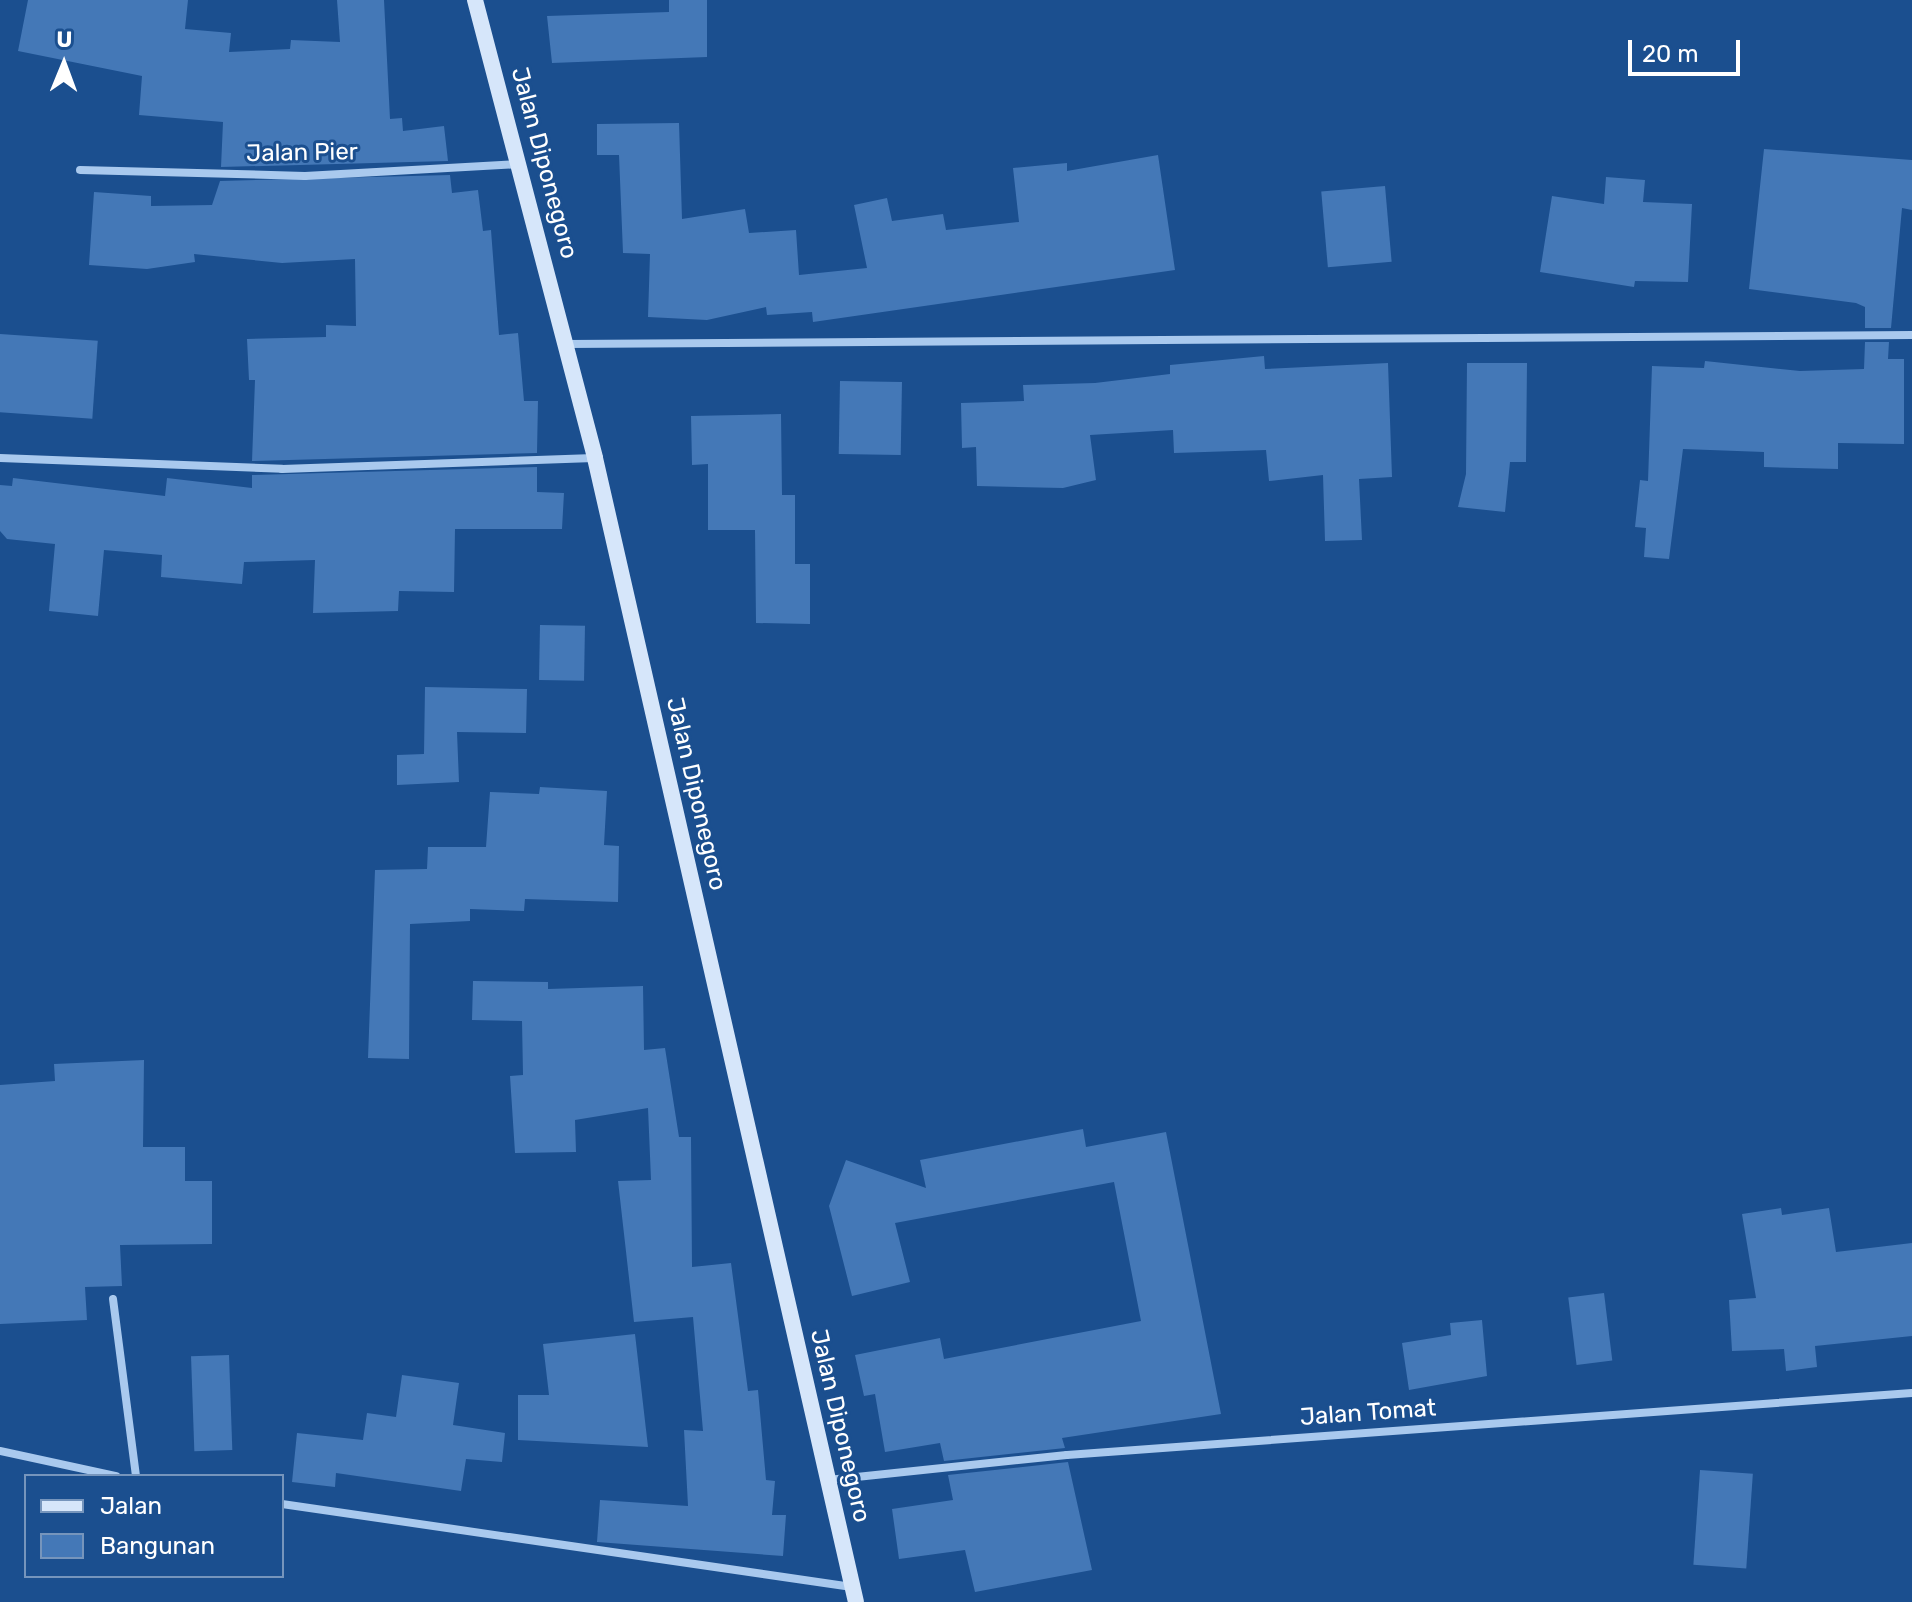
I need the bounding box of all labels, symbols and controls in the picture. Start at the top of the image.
north arrow [24,24,104,104]
scale bar [1632,24,1744,74]
text: U [56,26,73,53]
text: 20 m [1642,40,1699,68]
street label: Jalan Diponegoro [505,64,583,262]
street label: Jalan Pier [246,138,358,168]
street label: Jalan Diponegoro [660,695,732,893]
street label: Jalan Diponegoro [804,1327,876,1525]
street label: Jalan Tomat [1299,1394,1437,1432]
legend [24,1474,284,1578]
text: Jalan [100,1492,162,1520]
text: Bangunan [100,1532,215,1560]

